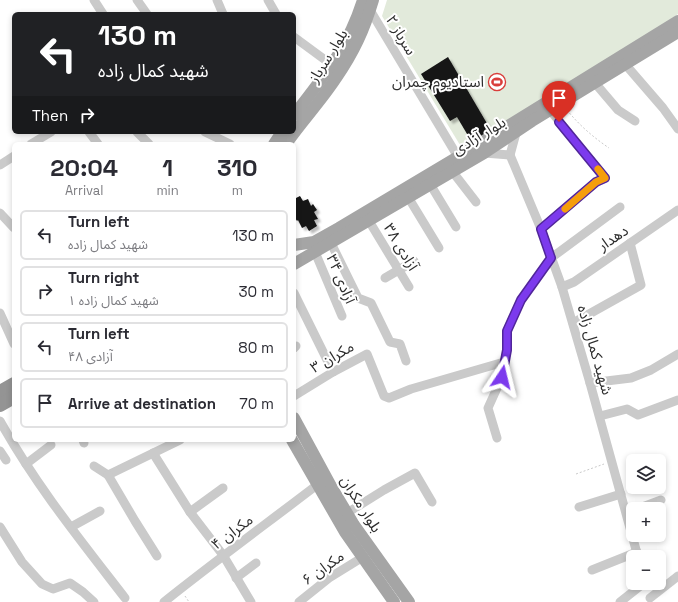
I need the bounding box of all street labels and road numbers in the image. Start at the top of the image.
street label: سرباز ۲ [382,11,421,59]
street label: بلوار سرباز [303,25,351,87]
street label: بلوار آزادی [448,112,509,159]
street label: آزادی ۳۸ [380,220,423,274]
street label: دهدار [593,221,632,255]
street label: آزادی ۳۴ [323,251,361,307]
street label: شهید کمال زاده [574,303,617,397]
street label: مکران ۳ [306,336,357,377]
street label: بلوار مکران [337,472,386,536]
street label: مکران ۴ [207,510,256,553]
street label: مکران ۶ [298,546,348,589]

